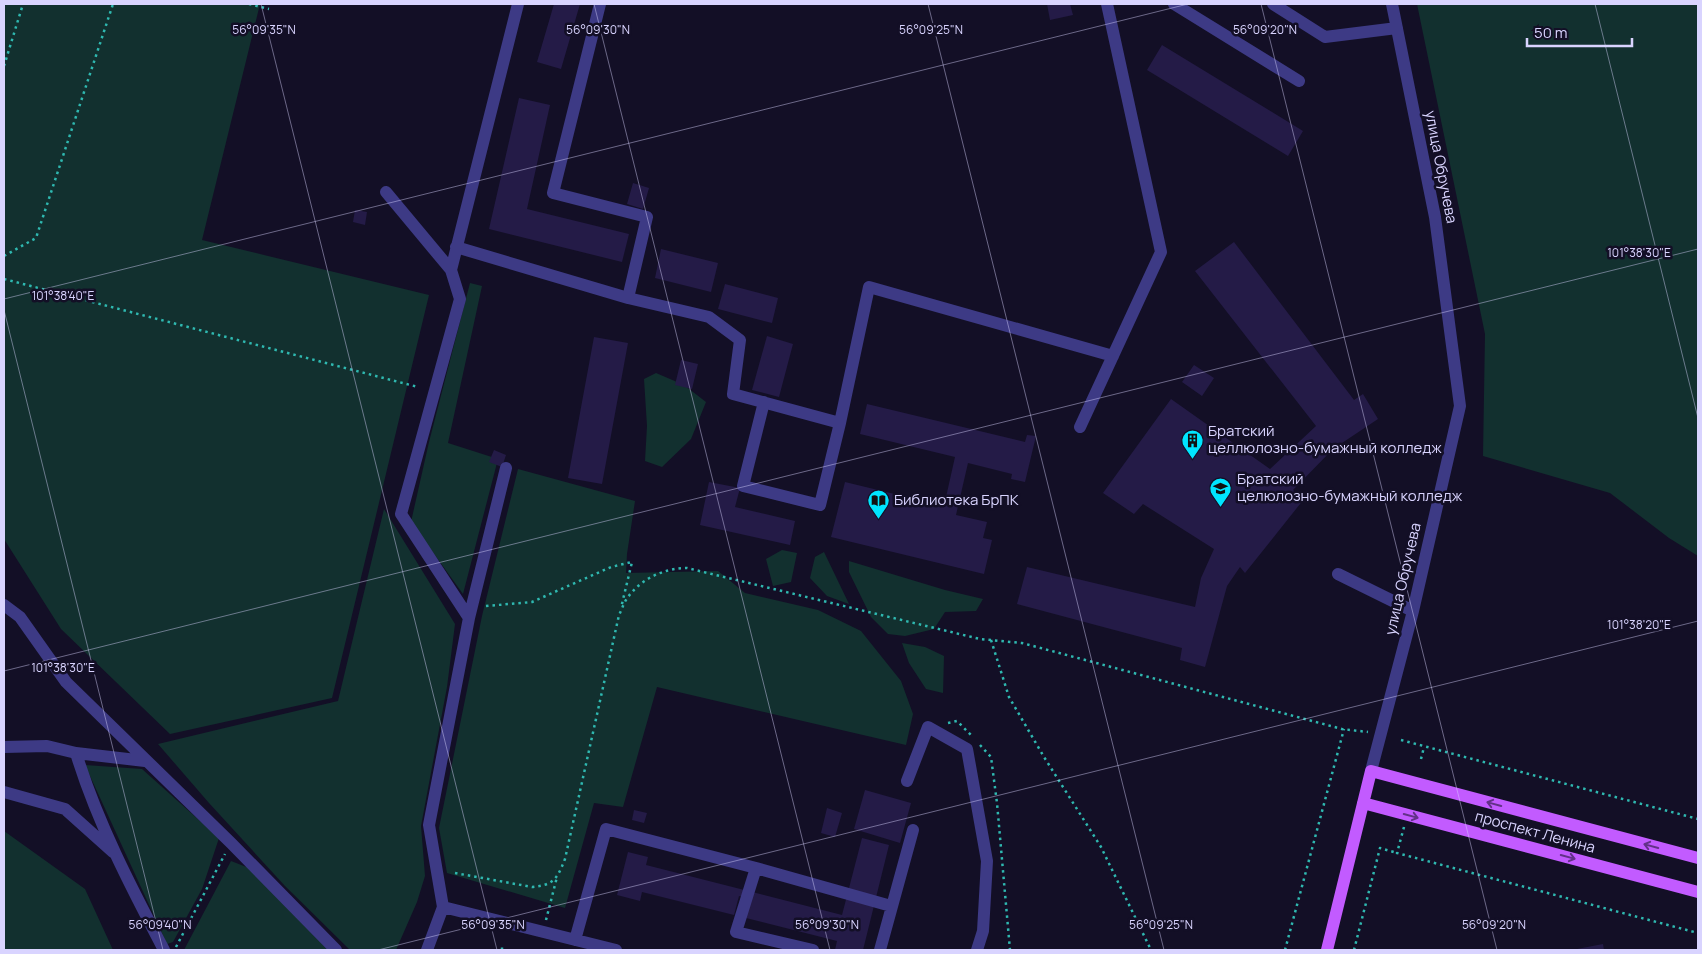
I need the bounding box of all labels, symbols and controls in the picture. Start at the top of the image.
scale bar [1527,15,1632,47]
text: 56°09'35"N [232,21,296,38]
text: 56°09'30"N [566,21,630,38]
text: 56°09'25"N [899,21,963,38]
text: 56°09'20"N [1233,21,1297,38]
text: 50 m [1534,22,1568,43]
street label: улица Обручева [1420,109,1463,225]
text: 101°38'30"E [1607,244,1671,261]
text: 101°38'40"E [32,287,95,304]
place label: Братский целлюлозно-бумажный колледж [1208,420,1442,458]
building icon: Братский целлюлозно-бумажный колледж [1180,428,1204,459]
place label: Братский целюлозно-бумажный колледж [1237,468,1463,506]
school or university icon: Братский целюлозно-бумажный колледж [1209,476,1233,507]
library icon: Библиотека БрПК [866,488,890,519]
place label: Библиотека БрПК [894,489,1019,510]
street label: улица Обручева [1379,521,1426,637]
text: 101°38'20"E [1607,616,1671,633]
text: 101°38'30"E [31,659,95,676]
one-way arrow [1487,798,1503,808]
street label: проспект Ленина [1473,805,1598,858]
one-way arrow [1402,811,1418,821]
one-way arrow [1644,841,1660,850]
one-way arrow [1559,853,1575,862]
text: 56°09'40"N [129,916,191,933]
text: 56°09'35"N [461,916,525,933]
text: 56°09'30"N [795,916,859,933]
text: 56°09'25"N [1129,916,1193,933]
text: 56°09'20"N [1462,916,1526,933]

